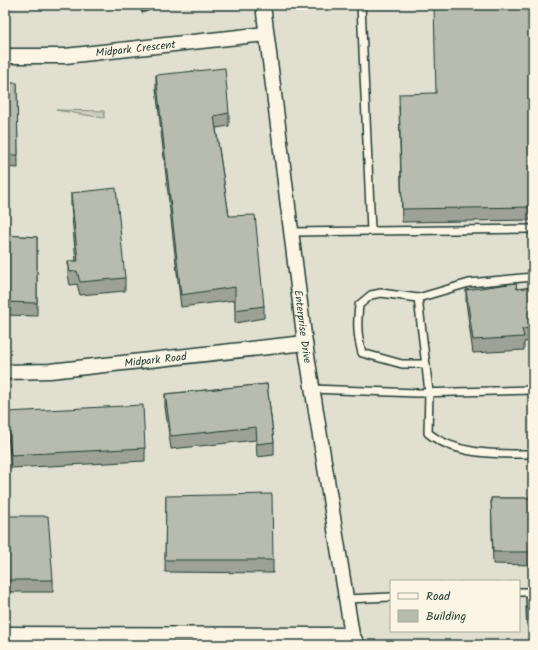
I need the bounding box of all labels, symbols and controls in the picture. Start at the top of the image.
street label: Midpark Crescent [95,36,177,63]
street label: Enterprise Drive [288,289,316,365]
street label: Midpark Road [123,348,188,373]
legend [390,580,520,632]
text: Road [426,587,451,606]
text: Building [426,607,466,626]

